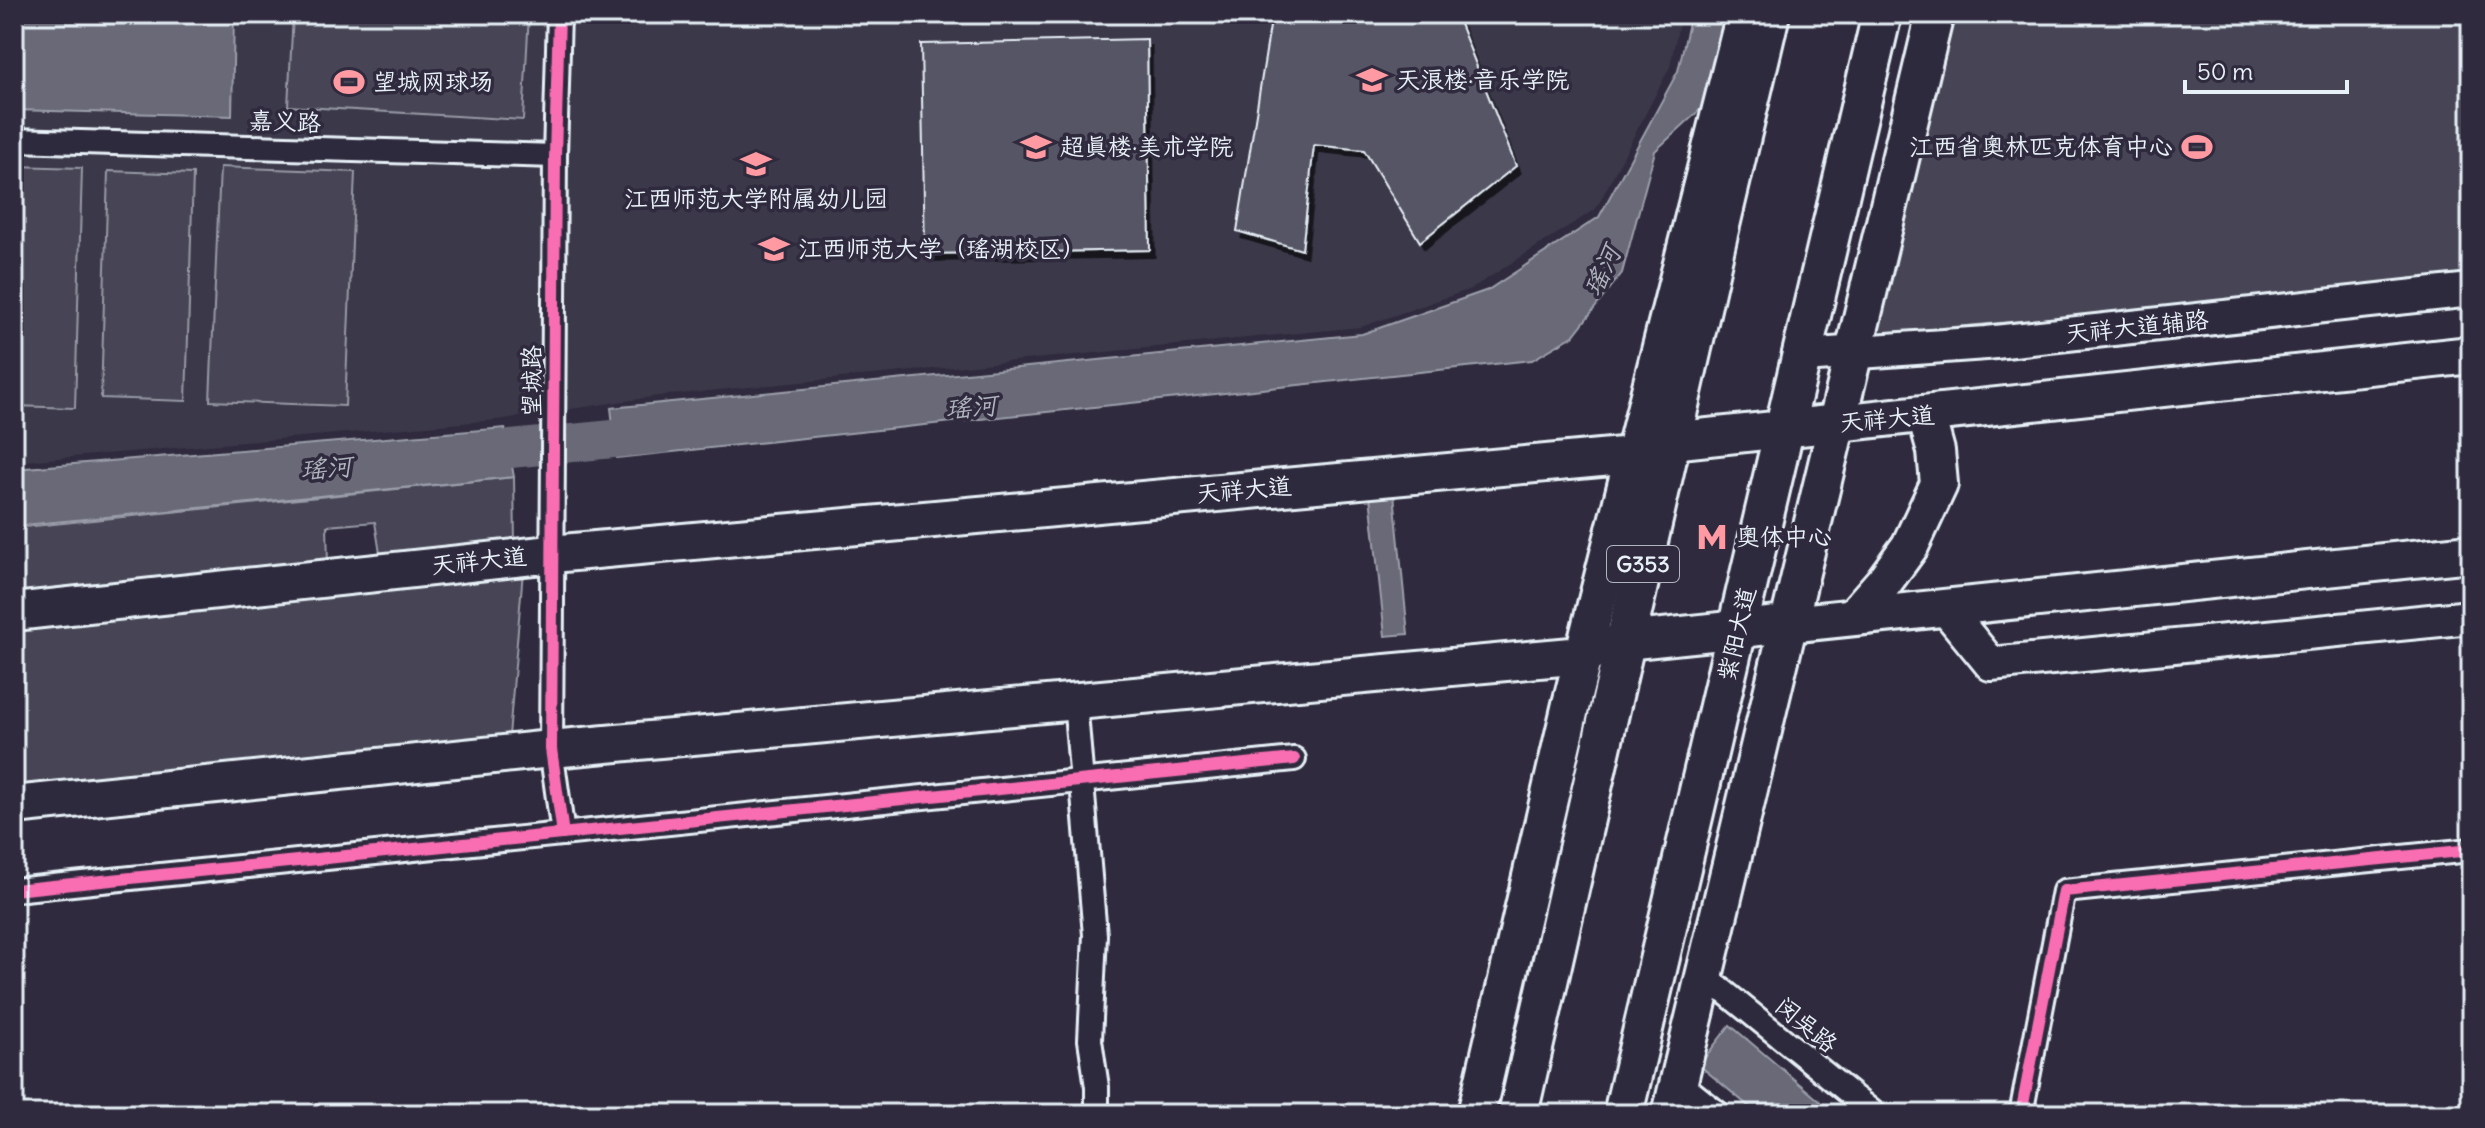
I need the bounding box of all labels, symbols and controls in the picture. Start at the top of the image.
scale bar [2185,44,2347,94]
text: 50 m [2197,56,2253,86]
school or university icon: 天浪楼·音乐学院 [1355,63,1389,97]
place label: 天浪楼·音乐学院 [1396,64,1569,94]
sports icon: 望城网球场 [332,65,366,99]
place label: 望城网球场 [373,66,493,96]
street label: 嘉义路 [249,105,322,137]
school or university icon: 超真楼·美术学院 [1019,130,1053,164]
sports icon: 江西省奥林匹克体育中心 [2180,130,2214,164]
place label: 超真楼·美术学院 [1060,131,1233,161]
place label: 江西省奥林匹克体育中心 [1909,131,2173,161]
school or university icon: 江西师范大学附属幼儿园 [739,147,773,181]
place label: 江西师范大学附属幼儿园 [624,183,888,213]
school or university icon: 江西师范大学（瑶湖校区） [757,232,791,266]
place label: 江西师范大学（瑶湖校区） [798,233,1086,263]
water label: 瑶河 [1576,237,1629,301]
street label: 天祥大道辅路 [2064,304,2210,348]
street label: 望城路 [516,345,546,417]
water label: 瑶河 [944,387,1002,425]
street label: 天祥大道 [1838,399,1936,437]
water label: 瑶河 [299,448,357,486]
street label: 天祥大道 [1195,470,1293,508]
metro station icon: 奥体中心 [1695,520,1729,554]
place label: 奥体中心 [1736,521,1832,551]
street label: 天祥大道 [430,540,528,580]
road number: G353 [1607,546,1679,582]
street label: 紫阳大道 [1711,584,1761,684]
street label: 闵吴路 [1769,990,1844,1059]

